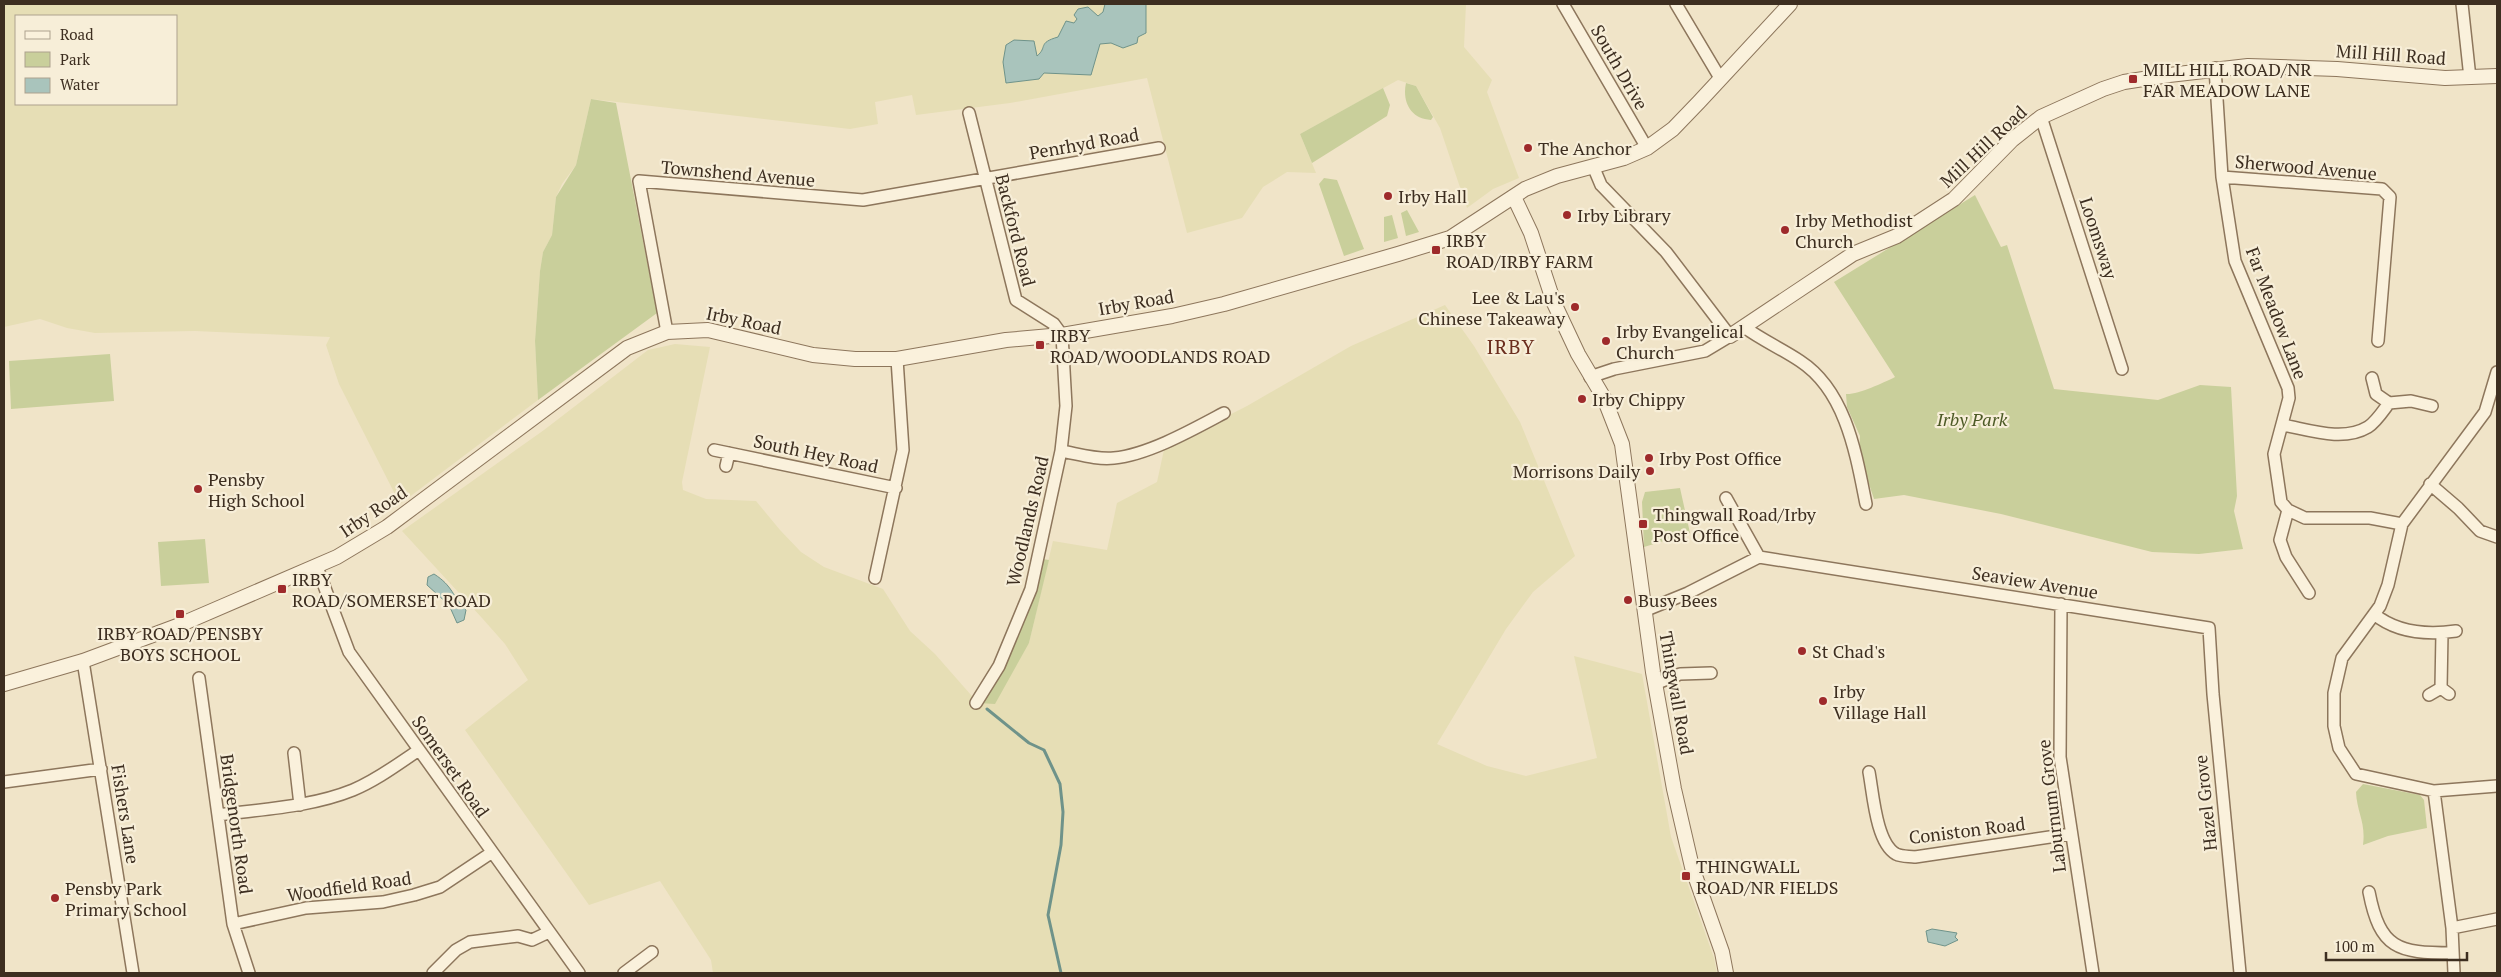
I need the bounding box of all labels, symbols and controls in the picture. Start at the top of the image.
legend [15,15,178,105]
street label: South Drive [1586,20,1654,114]
text: Road [60,24,93,44]
street label: Mill Hill Road [2335,38,2447,70]
text: Park [60,49,90,69]
place label: MILL HILL ROAD/NR FAR MEADOW LANE [2143,57,2312,102]
marker: MILL HILL ROAD/NR FAR MEADOW LANE [2127,73,2139,85]
text: Water [60,74,100,94]
street label: Mill Hill Road [1935,100,2031,192]
street label: Penrhyd Road [1027,122,1141,164]
place label: The Anchor [1538,136,1632,160]
marker: The Anchor [1522,142,1534,154]
street label: Sherwood Avenue [2234,149,2378,185]
street label: Townshend Avenue [660,154,816,192]
street label: Backford Road [990,171,1042,289]
place label: Irby Hall [1398,184,1467,208]
marker: Irby Hall [1382,190,1394,202]
street label: Loomsway [2075,194,2124,283]
place label: Irby Library [1577,203,1672,227]
place label: Irby Methodist Church [1795,208,1913,253]
marker: Irby Library [1561,209,1573,221]
marker: Irby Methodist Church [1779,224,1791,236]
place label: IRBY ROAD/IRBY FARM [1446,228,1594,273]
street label: Far Meadow Lane [2241,243,2313,383]
marker: IRBY ROAD/IRBY FARM [1430,244,1442,256]
street label: Irby Road [1096,284,1176,320]
place label: Lee & Lau's Chinese Takeaway [1418,285,1566,330]
street label: Irby Road [704,300,784,340]
marker: Lee & Lau's Chinese Takeaway [1569,301,1581,313]
place label: Irby Evangelical Church [1616,319,1744,364]
place label: IRBY ROAD/WOODLANDS ROAD [1050,323,1271,368]
district label: IRBY [1487,333,1535,360]
marker: Irby Evangelical Church [1600,335,1612,347]
marker: IRBY ROAD/WOODLANDS ROAD [1034,339,1046,351]
place label: Irby Chippy [1592,387,1686,411]
marker: Irby Chippy [1576,393,1588,405]
park label: Irby Park [1936,407,2008,431]
street label: South Hey Road [751,428,881,478]
place label: Irby Post Office [1659,446,1782,470]
marker: Irby Post Office [1643,452,1655,464]
street label: Woodlands Road [1000,453,1054,589]
place label: Morrisons Daily [1513,459,1641,483]
marker: Morrisons Daily [1644,465,1656,477]
place label: Pensby High School [208,467,305,512]
street label: Irby Road [335,480,411,542]
marker: Pensby High School [192,483,204,495]
place label: Thingwall Road/Irby Post Office [1653,502,1817,547]
marker: Thingwall Road/Irby Post Office [1637,518,1649,530]
street label: Seaview Avenue [1970,560,2100,604]
place label: IRBY ROAD/SOMERSET ROAD [292,567,491,612]
marker: IRBY ROAD/SOMERSET ROAD [276,583,288,595]
place label: Busy Bees [1638,588,1718,612]
marker: Busy Bees [1622,594,1634,606]
marker: IRBY ROAD/PENSBY BOYS SCHOOL [174,608,186,620]
place label: IRBY ROAD/PENSBY BOYS SCHOOL [97,621,263,666]
street label: Thingwall Road [1654,629,1700,757]
place label: St Chad's [1812,639,1885,663]
marker: St Chad's [1796,645,1808,657]
place label: Irby Village Hall [1833,679,1927,724]
marker: Irby Village Hall [1817,695,1829,707]
street label: Somerset Road [407,710,495,822]
street label: Laburnum Grove [2031,738,2071,874]
street label: Bridgenorth Road [215,752,259,896]
street label: Hazel Grove [2188,754,2222,852]
street label: Fishers Lane [106,763,146,865]
street label: Coniston Road [1908,811,2026,849]
place label: THINGWALL ROAD/NR FIELDS [1696,854,1838,899]
street label: Woodfield Road [285,865,413,907]
marker: THINGWALL ROAD/NR FIELDS [1680,870,1692,882]
place label: Pensby Park Primary School [65,876,187,921]
marker: Pensby Park Primary School [49,892,61,904]
scale bar [2326,930,2467,962]
text: 100 m [2334,936,2375,956]

